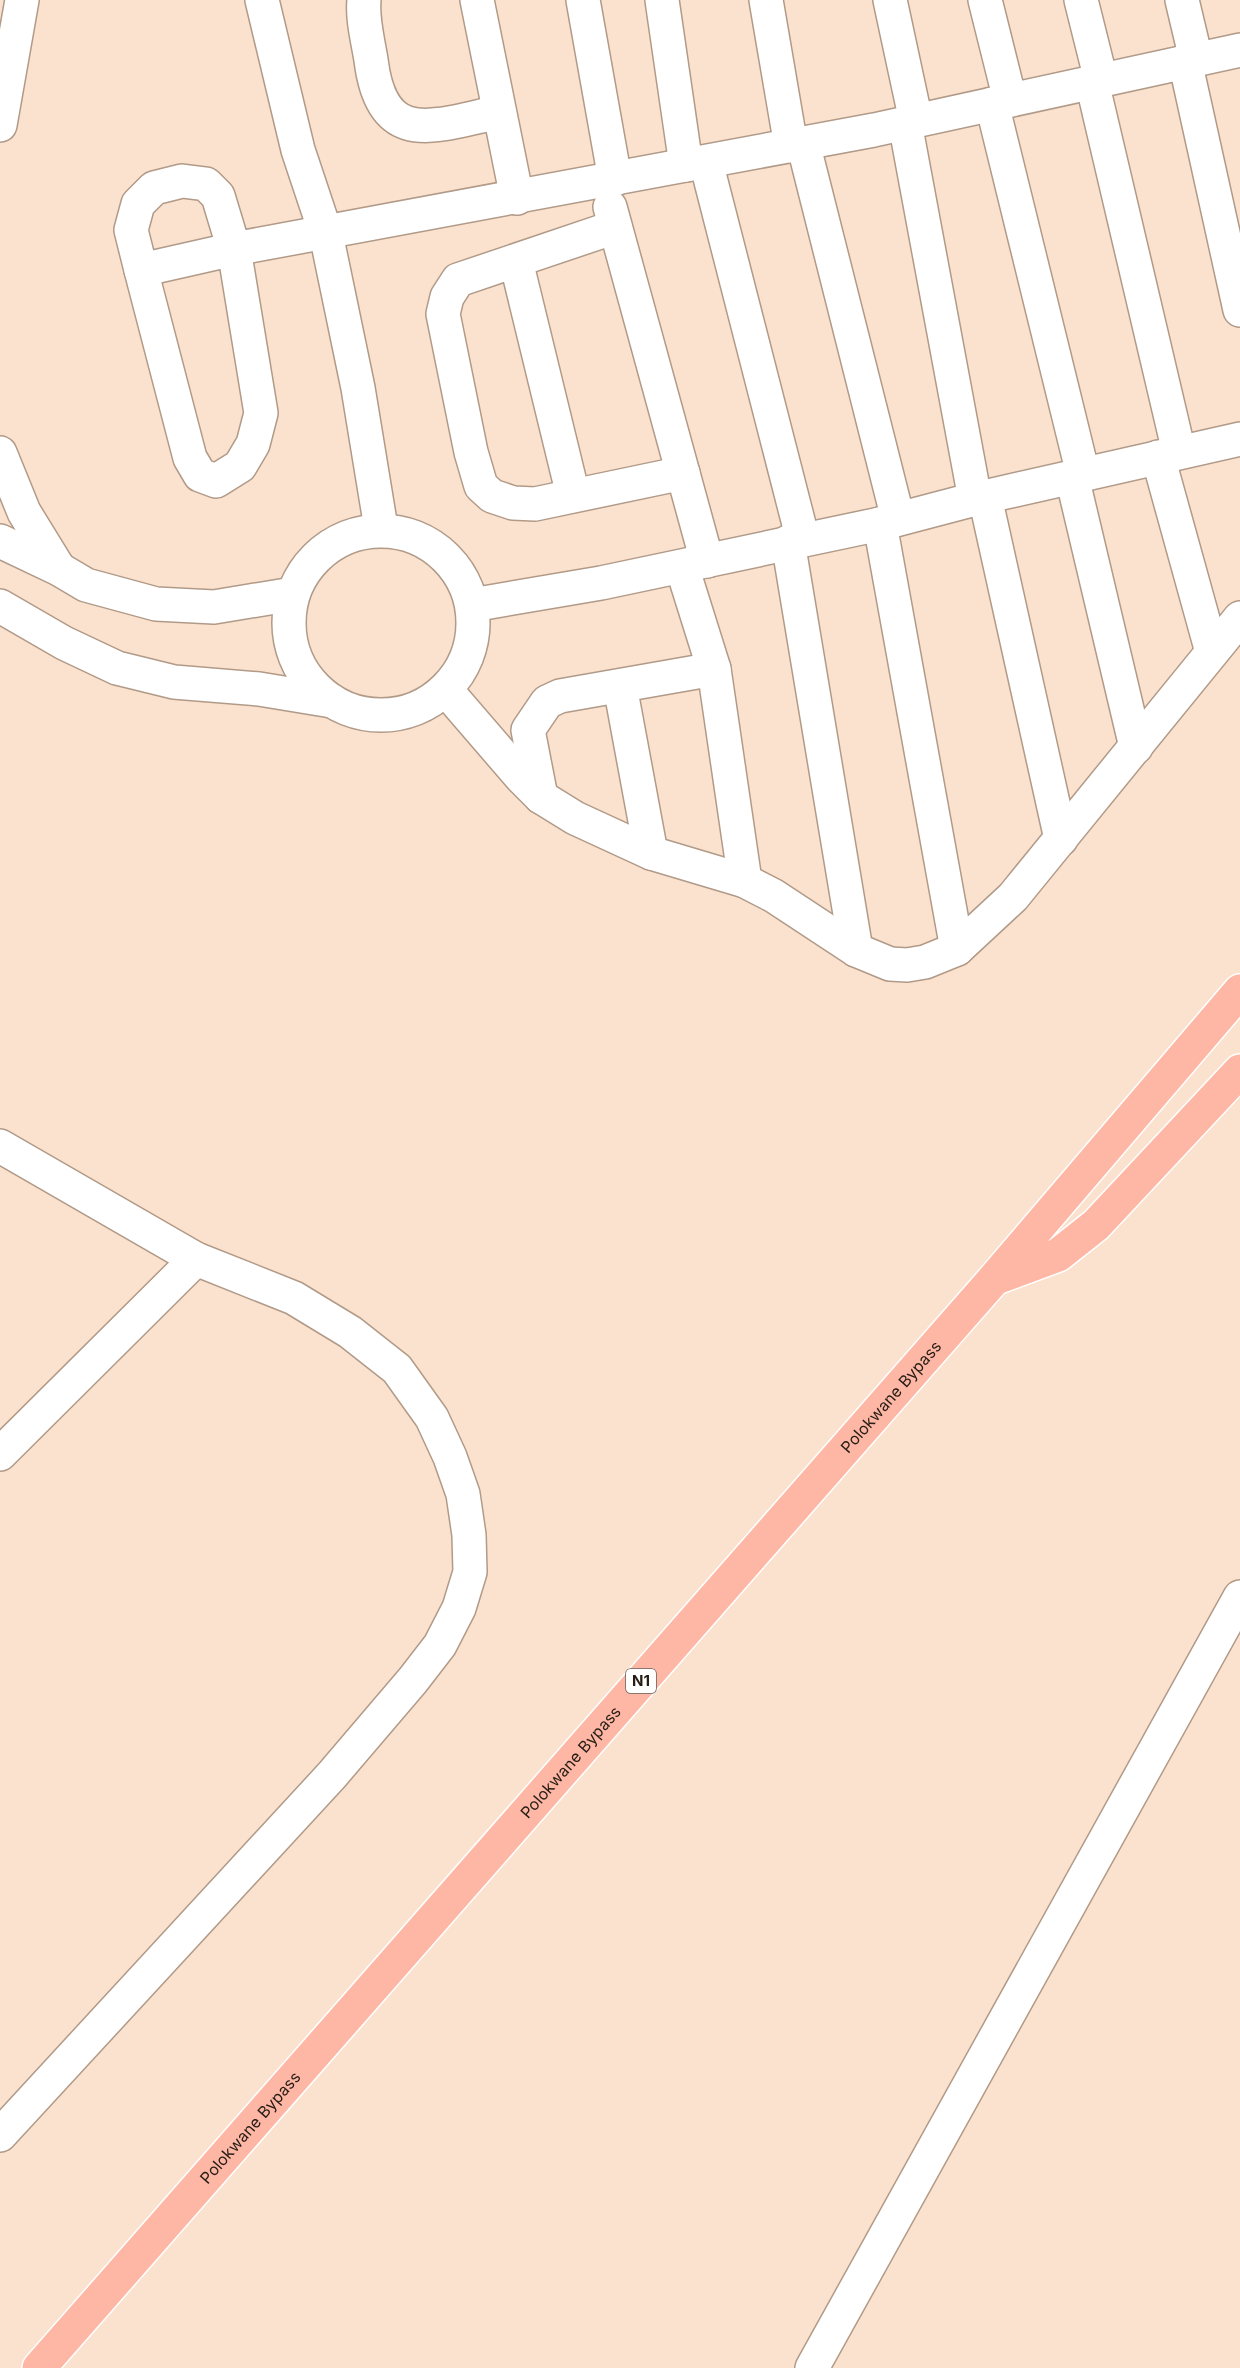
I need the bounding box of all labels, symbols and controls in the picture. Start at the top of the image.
street label: Polokwane Bypass [836,1336,945,1457]
road number: N1 [626,1669,656,1693]
street label: Polokwane Bypass [516,1702,625,1822]
street label: Polokwane Bypass [195,2067,305,2188]

